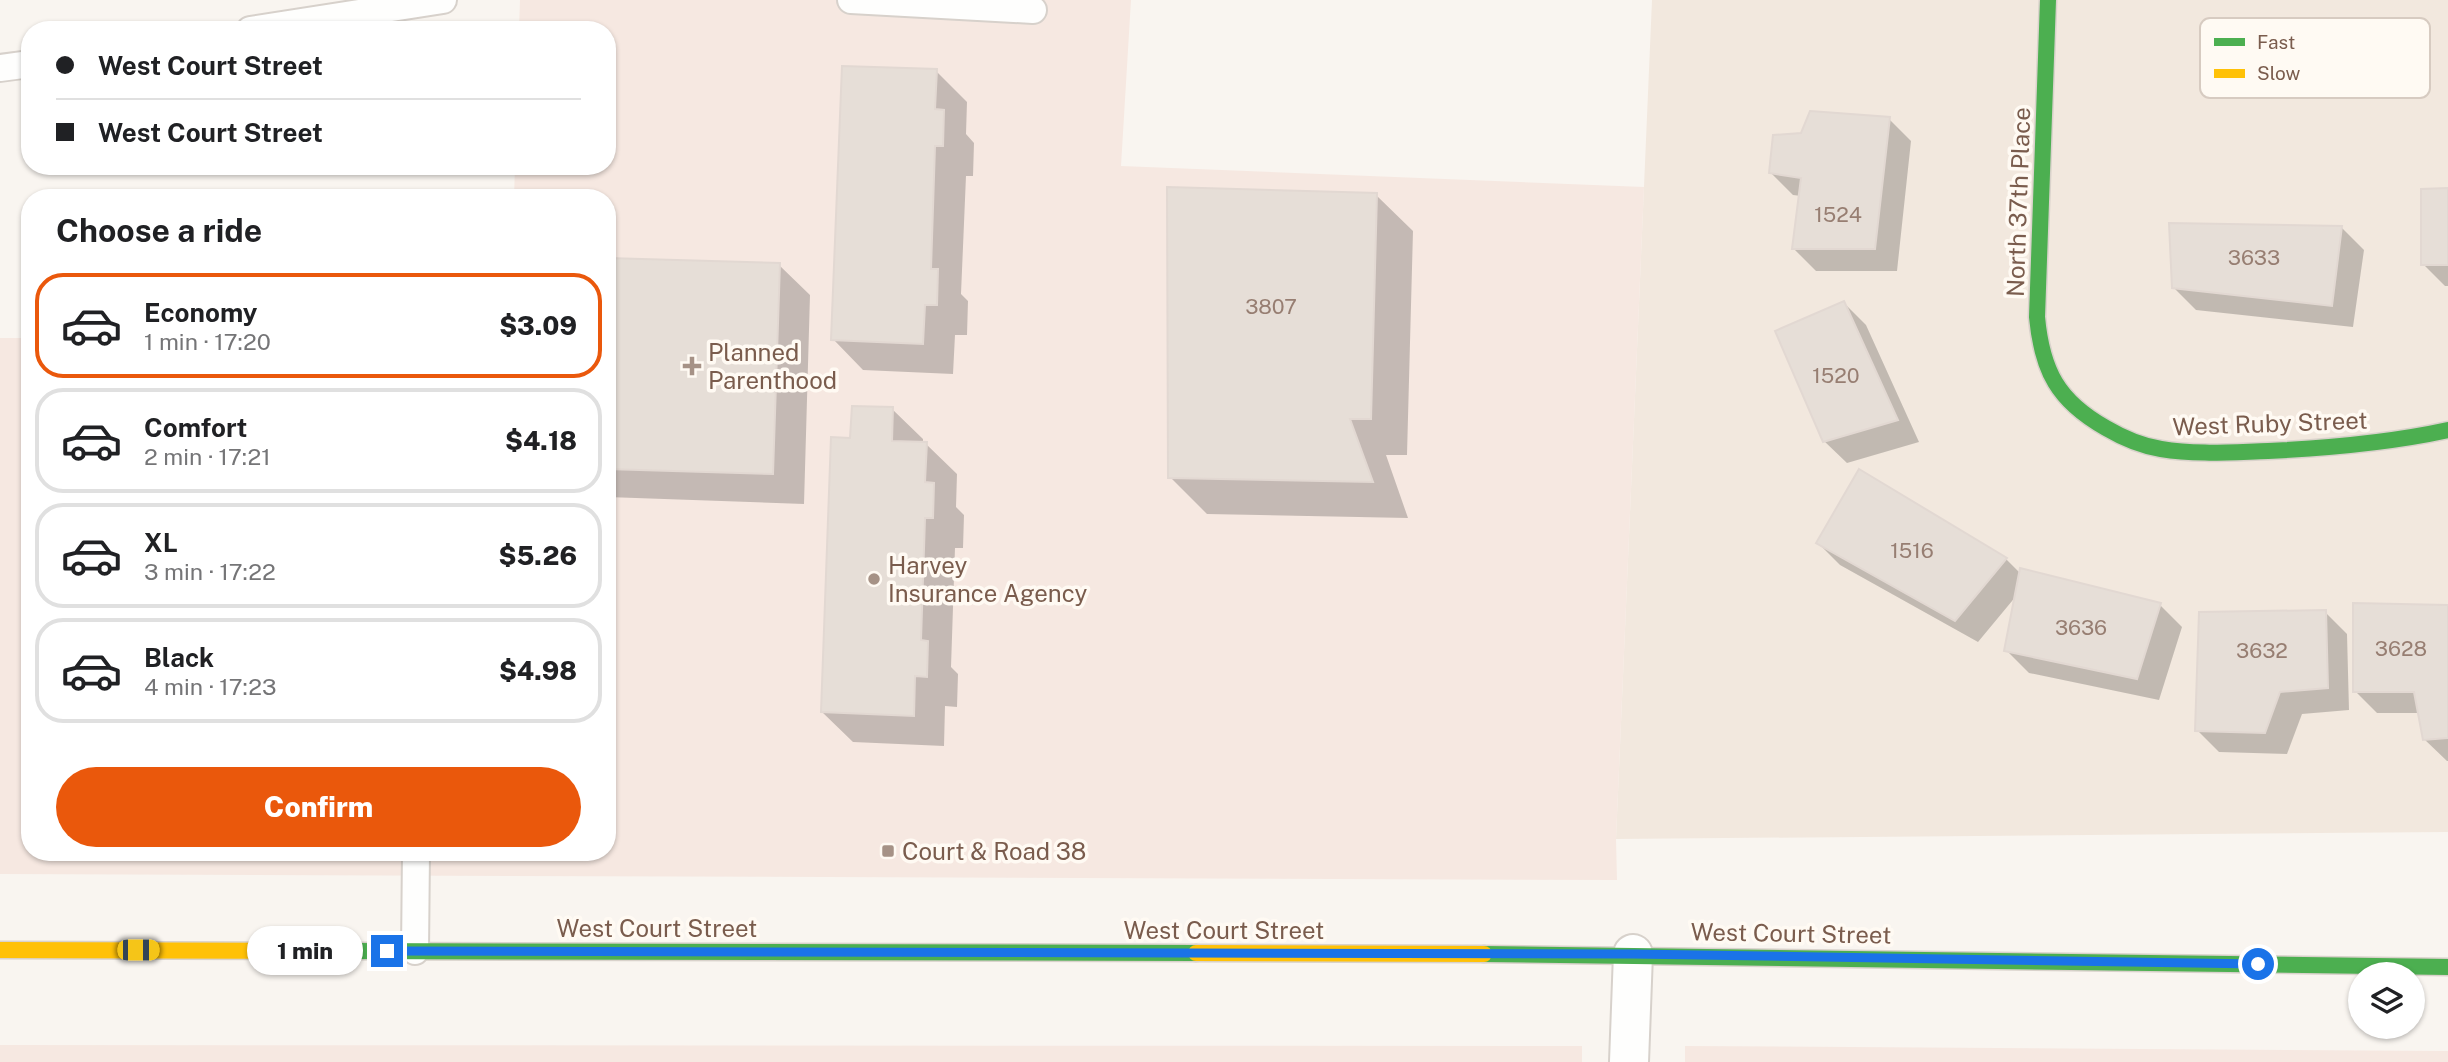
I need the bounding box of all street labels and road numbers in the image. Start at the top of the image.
street label: North 37th Place [2001,107,2035,297]
street label: West Ruby Street [2172,406,2368,440]
street label: West Court Street [557,914,757,942]
street label: West Court Street [1124,916,1324,944]
street label: West Court Street [1690,917,1892,949]

